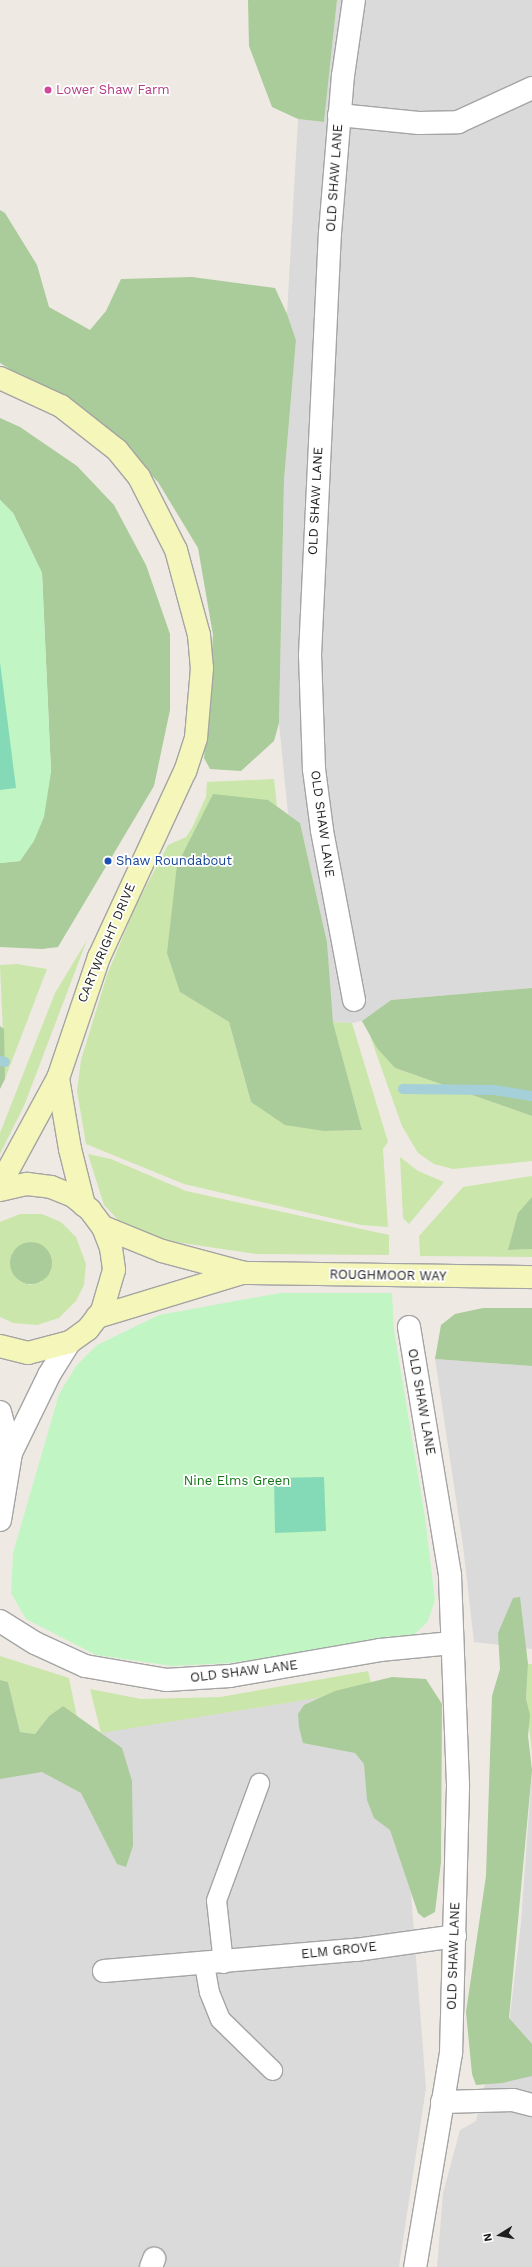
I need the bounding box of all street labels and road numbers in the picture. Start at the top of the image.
street label: OLD SHAW LANE [323,123,347,233]
street label: OLD SHAW LANE [305,446,327,556]
street label: OLD SHAW LANE [307,769,337,879]
street label: CARTWRIGHT DRIVE [75,881,139,1005]
street label: ROUGHMOOR WAY [329,1267,447,1285]
street label: OLD SHAW LANE [404,1347,438,1457]
street label: OLD SHAW LANE [189,1658,299,1686]
street label: OLD SHAW LANE [444,1902,464,2010]
street label: ELM GROVE [300,1939,378,1963]

